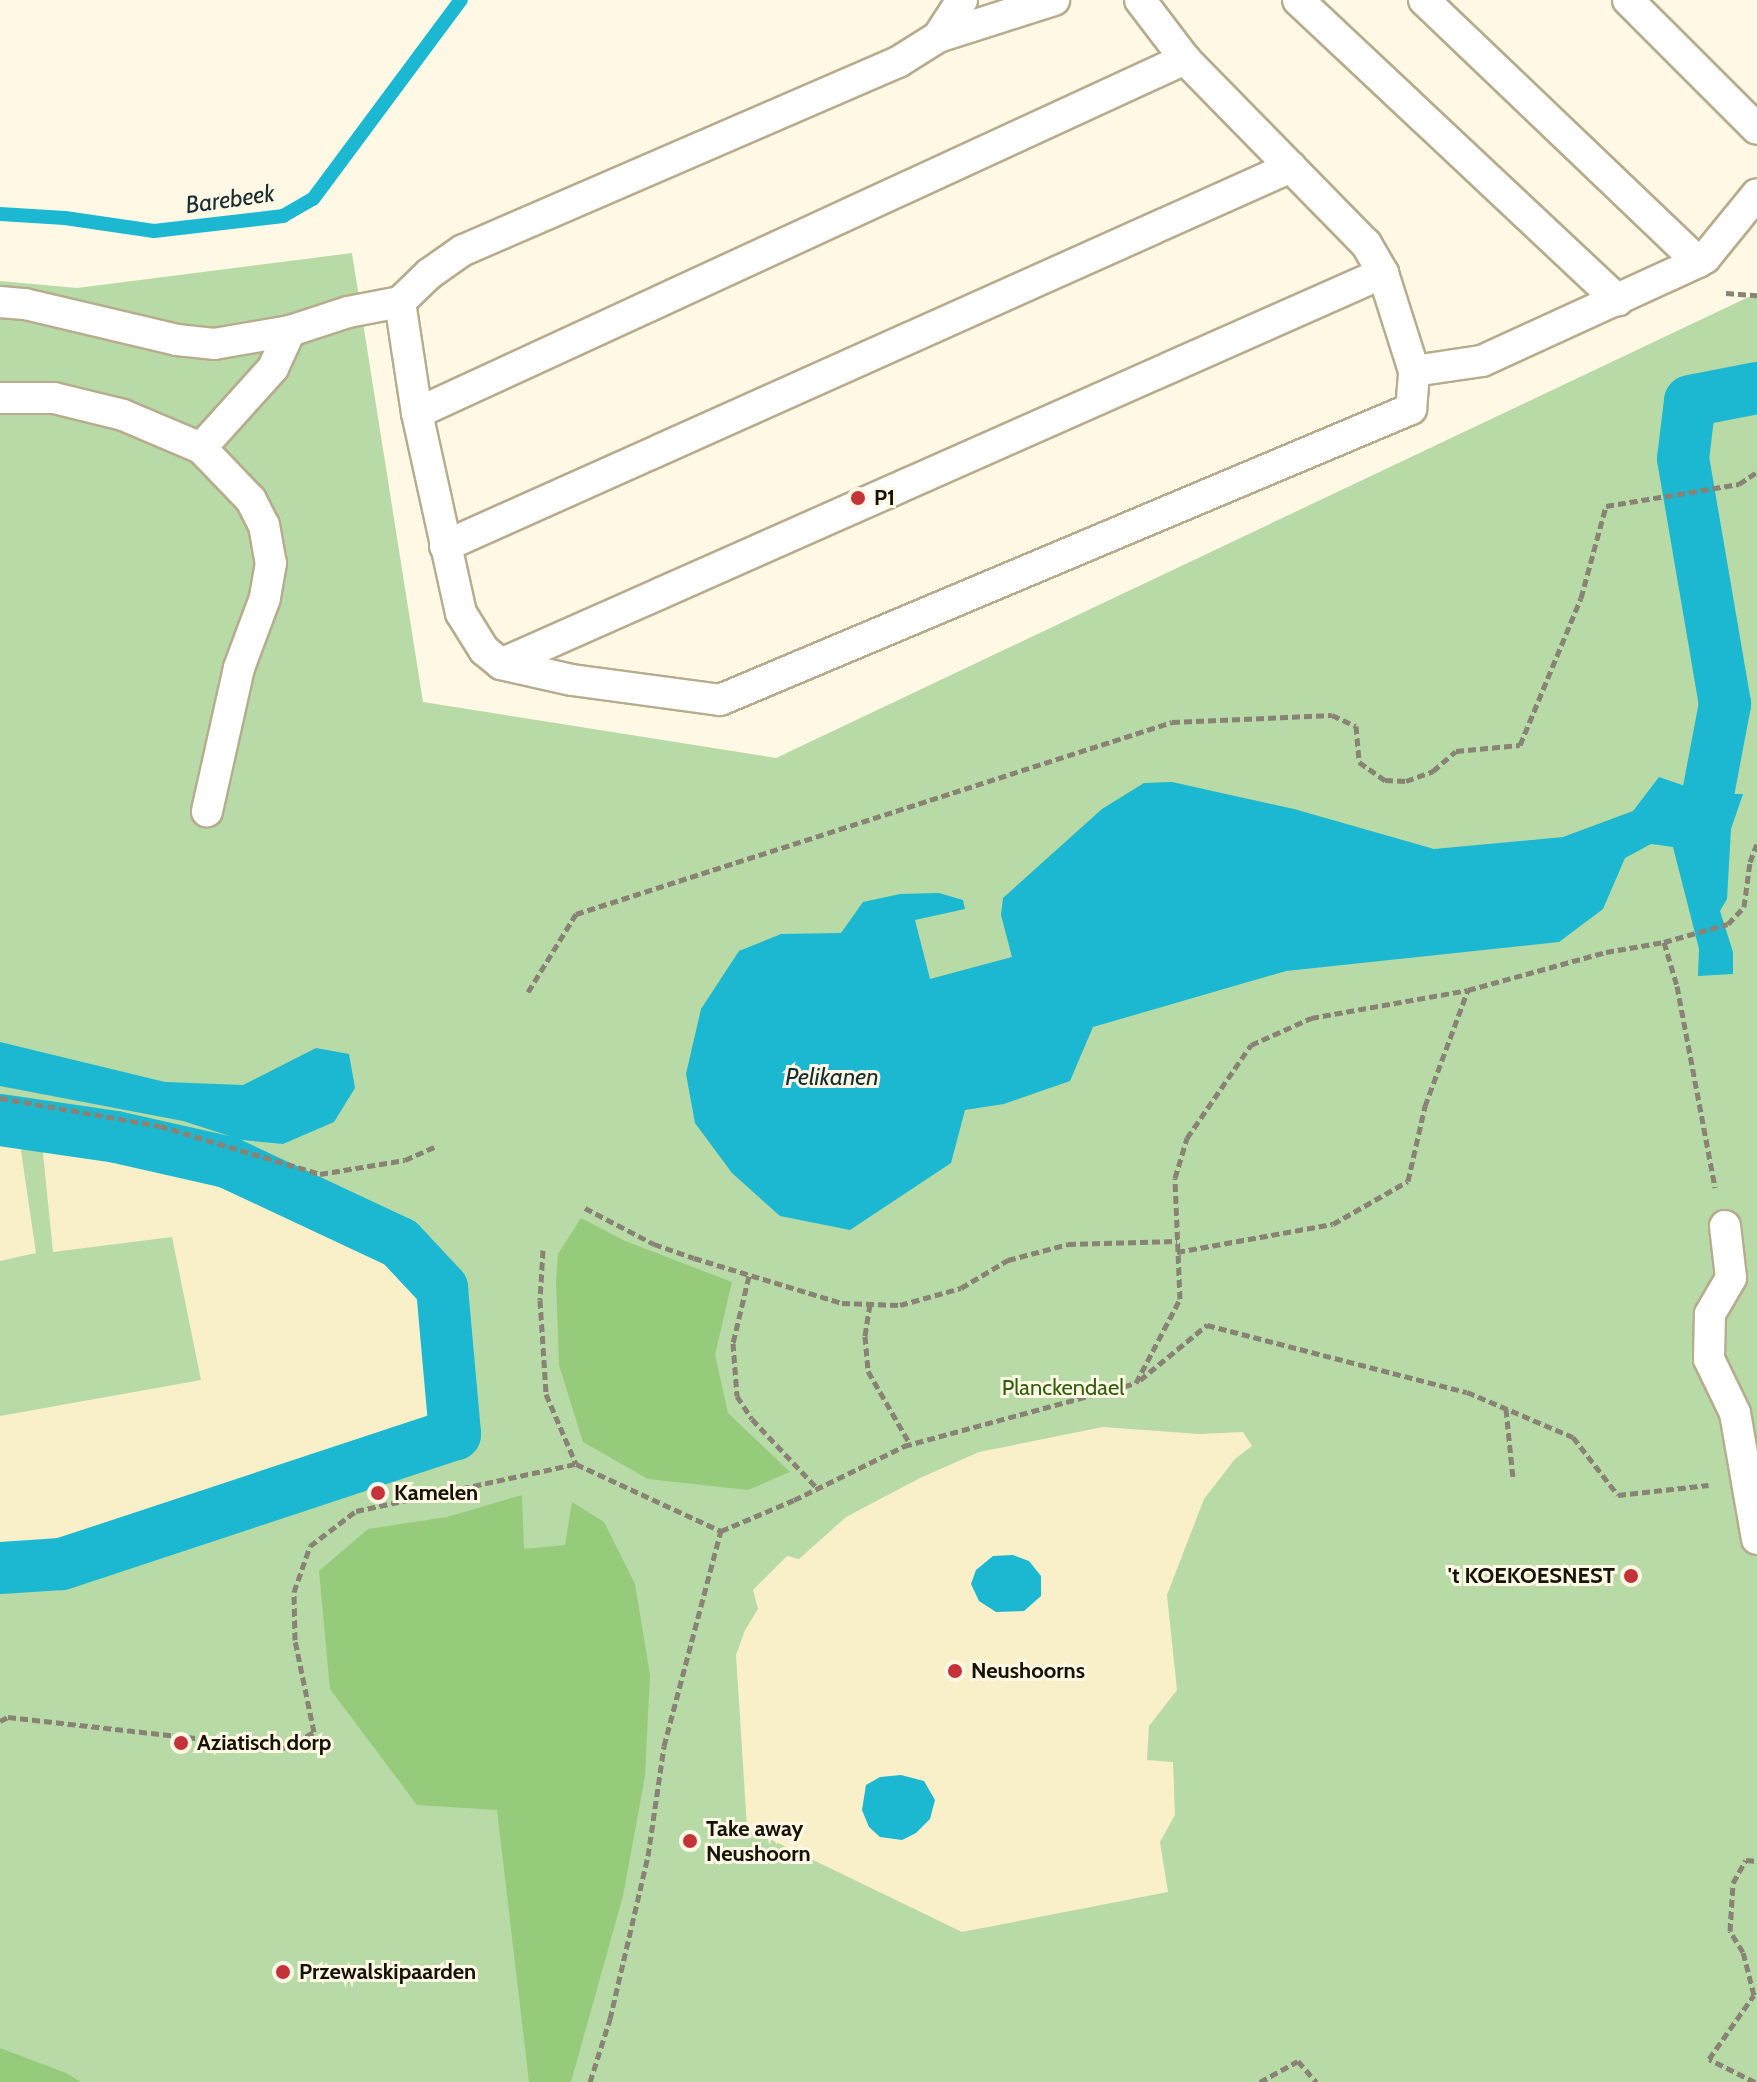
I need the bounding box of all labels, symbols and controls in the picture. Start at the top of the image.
water label: Barebeek [184,179,276,219]
place label: P1 [874,485,895,511]
marker: P1 [849,489,867,507]
water label: Pelikanen [785,1063,879,1091]
park label: Planckendael [1002,1375,1124,1401]
place label: Kamelen [394,1480,478,1506]
marker: Kamelen [369,1484,387,1502]
place label: 't KOEKOESNEST [1448,1563,1615,1589]
marker: 't KOEKOESNEST [1622,1567,1640,1585]
place label: Neushoorns [971,1658,1085,1684]
marker: Neushoorns [946,1662,964,1680]
place label: Aziatisch dorp [197,1730,331,1756]
marker: Aziatisch dorp [172,1734,190,1752]
place label: Take away Neushoorn [706,1815,811,1866]
marker: Take away Neushoorn [681,1832,699,1850]
place label: Przewalskipaarden [299,1959,476,1985]
marker: Przewalskipaarden [274,1963,292,1981]

